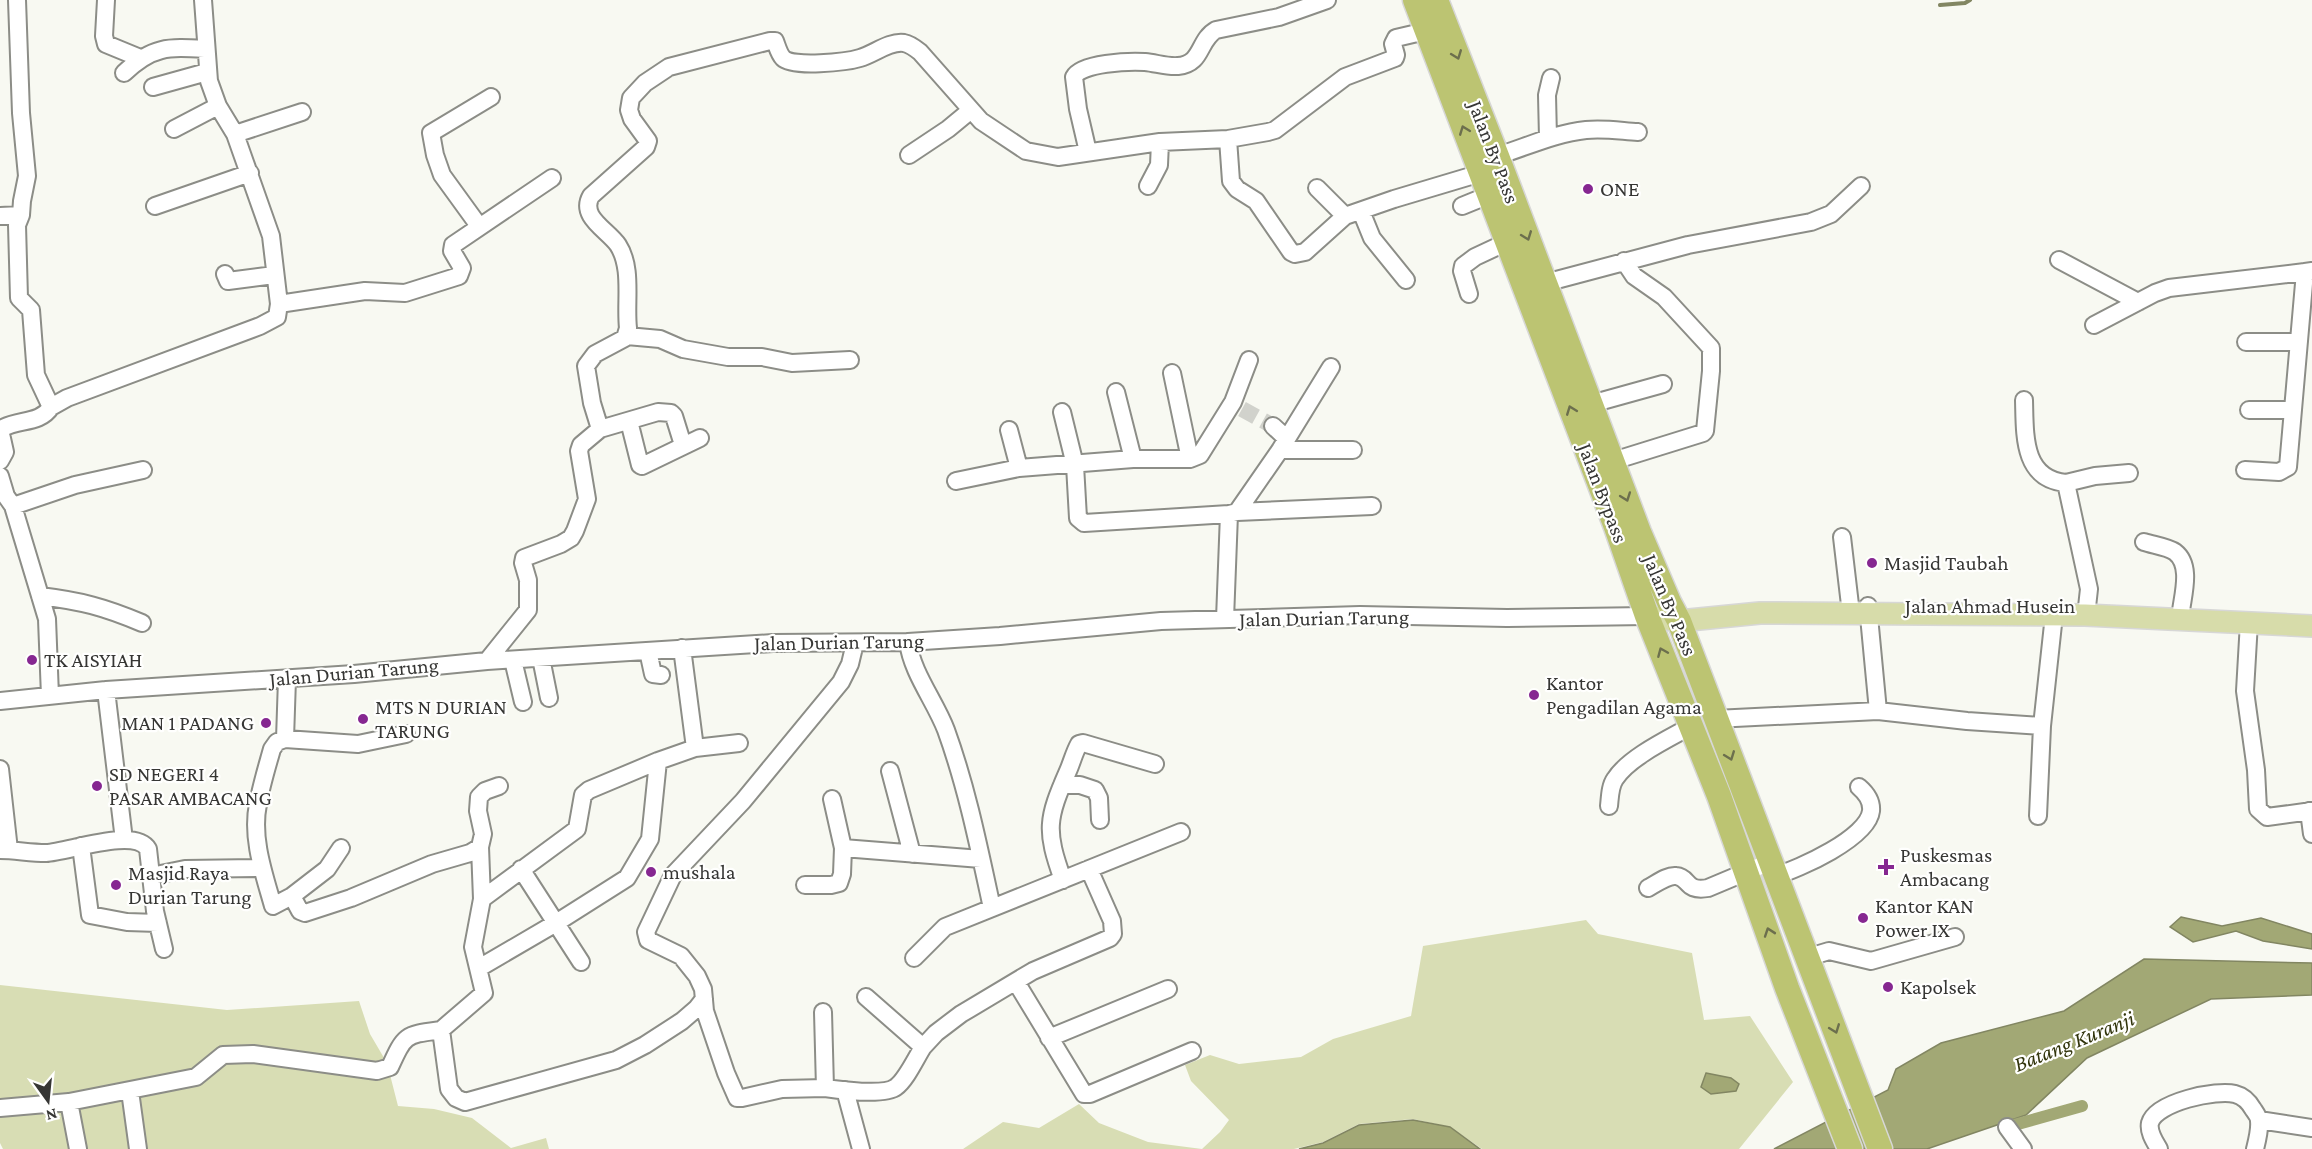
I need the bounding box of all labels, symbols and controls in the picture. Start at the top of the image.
one-way arrow [1449,49,1462,59]
street label: Jalan By Pass [1463,95,1525,207]
one-way arrow [1459,125,1472,136]
place label: ONE [1600,177,1639,201]
marker: ONE [1581,182,1595,196]
one-way arrow [1520,230,1532,241]
one-way arrow [1566,406,1579,416]
street label: Jalan Bypass [1572,438,1633,546]
one-way arrow [1619,491,1631,502]
street label: Jalan By Pass [1637,549,1702,659]
place label: Masjid Taubah [1884,551,2008,575]
marker: Masjid Taubah [1865,556,1879,570]
street label: Jalan Ahmad Husein [1903,594,2075,618]
street label: Jalan Durian Tarung [1237,605,1409,632]
street label: Jalan Durian Tarung [752,629,924,656]
one-way arrow [1657,647,1669,658]
place label: TK AISYIAH [44,648,142,672]
marker: TK AISYIAH [25,653,39,667]
street label: Jalan Durian Tarung [266,653,440,692]
place label: Kantor Pengadilan Agama [1546,671,1702,719]
marker: Kantor Pengadilan Agama [1527,688,1541,702]
place label: MTS N DURIAN TARUNG [375,695,507,743]
place label: MAN 1 PADANG [121,711,254,735]
marker: MTS N DURIAN TARUNG [356,712,370,726]
marker: MAN 1 PADANG [259,716,273,730]
one-way arrow [1723,750,1735,761]
place label: SD NEGERI 4 PASAR AMBACANG [109,762,272,810]
marker: SD NEGERI 4 PASAR AMBACANG [90,779,104,793]
place label: Puskesmas Ambacang [1900,843,1992,891]
marker: Puskesmas Ambacang [1877,858,1895,876]
place label: mushala [663,860,736,884]
place label: Masjid Raya Durian Tarung [128,861,251,909]
marker: mushala [644,865,658,879]
marker: Masjid Raya Durian Tarung [109,878,123,892]
place label: Kantor KAN Power IX [1875,894,1974,942]
marker: Kantor KAN Power IX [1856,911,1870,925]
one-way arrow [1763,927,1776,938]
place label: Kapolsek [1900,975,1976,999]
marker: Kapolsek [1881,980,1895,994]
water label: Batang Kuranji [2010,1005,2138,1077]
one-way arrow [1828,1023,1840,1034]
north arrow [18,1071,78,1131]
text: N [44,1105,59,1125]

